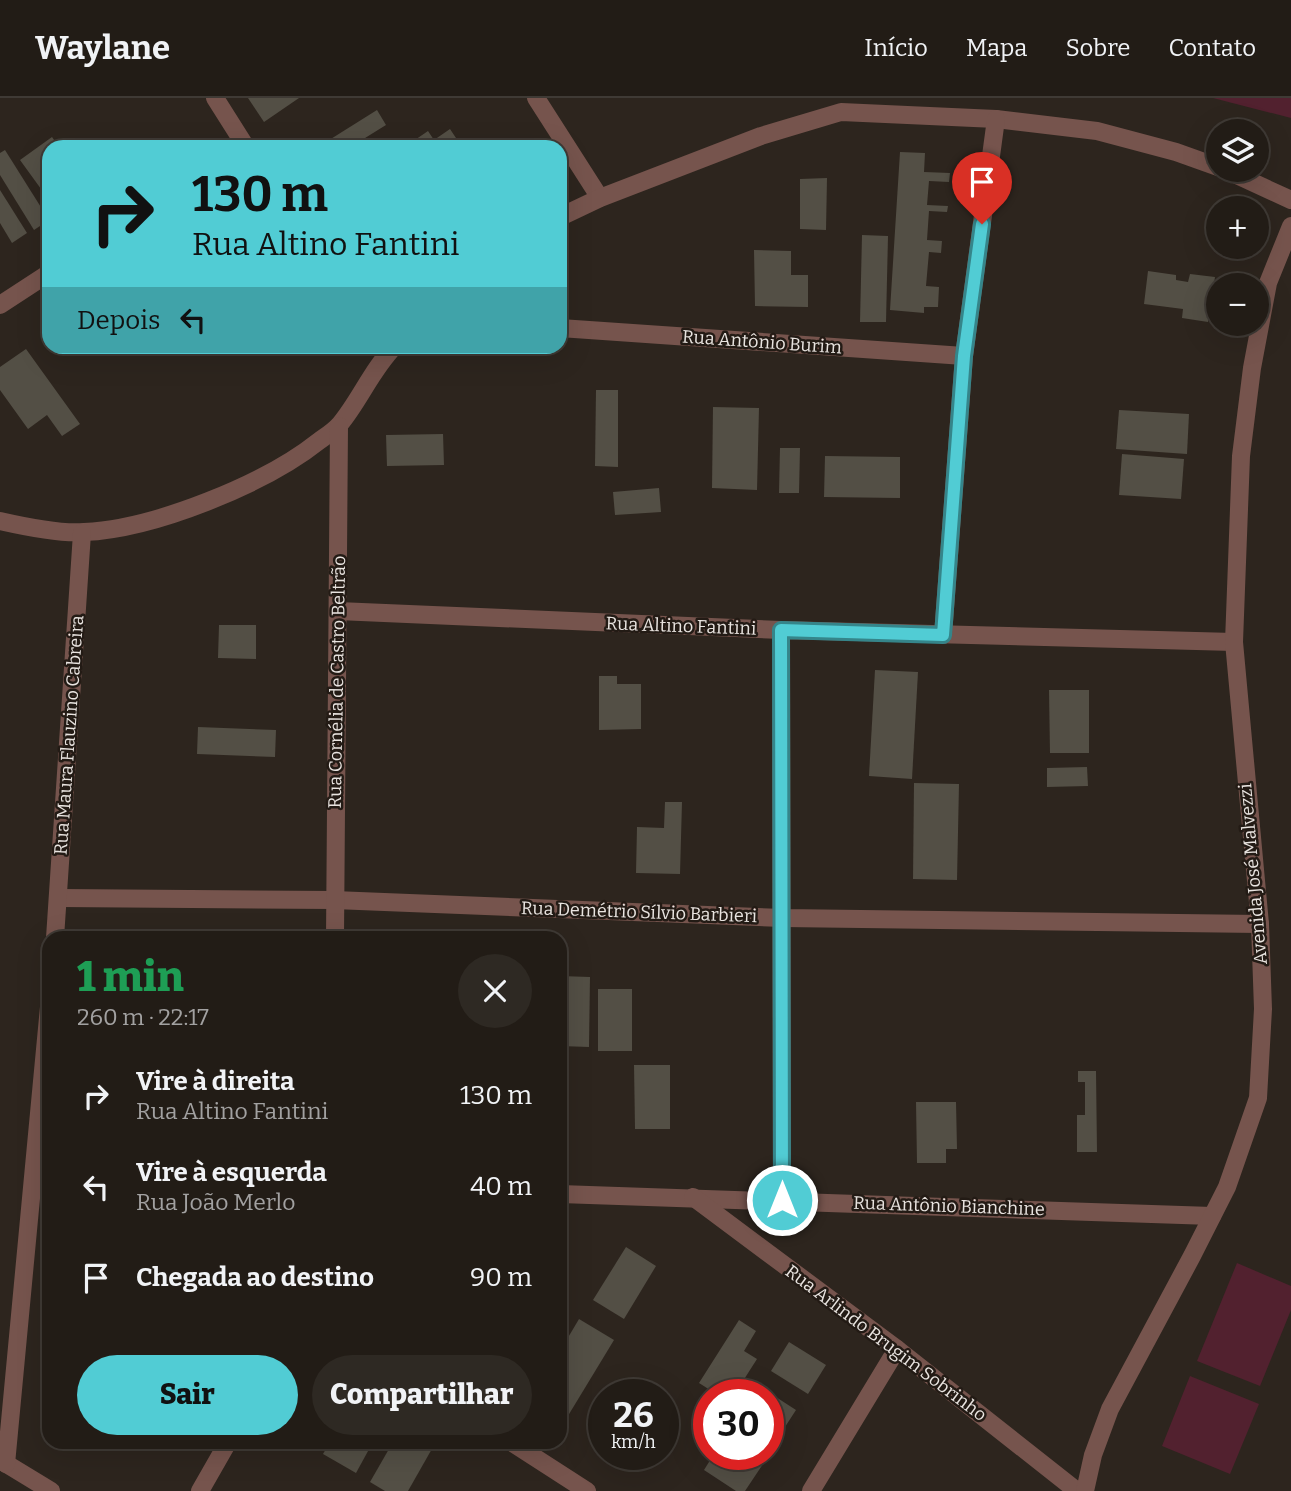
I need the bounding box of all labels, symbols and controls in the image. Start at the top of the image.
text: Waylane [35,28,170,68]
text: Início [864,34,928,62]
text: Mapa [966,34,1027,62]
text: Sobre [1065,34,1130,62]
text: Contato [1168,34,1256,62]
map controls [1206,119,1269,336]
button: layers [1206,119,1269,182]
pin [952,152,1012,224]
icon: arrive [963,163,1001,201]
text: 130 m [192,165,328,224]
icon: right [77,168,168,259]
button: + [1206,196,1269,259]
text: Rua Altino Fantini [192,225,460,263]
button: − [1206,273,1269,336]
icon: left [174,301,212,339]
text: Depois [77,305,160,336]
street label: Rua Antônio Burim [681,325,843,359]
street label: Rua Cornélia de Castro Beltrão [324,555,350,809]
street label: Rua Altino Fantini [605,612,757,640]
street label: Rua Maura Flauzino Cabreira [50,614,88,856]
street label: Avenida José Malvezzi [1234,783,1272,965]
street label: Rua Demétrio Sílvio Barbieri [521,897,757,927]
text: 1 min [77,952,184,1002]
button: close [458,954,532,1028]
text: 260 m · 22:17 [77,1003,209,1031]
text: Vire à direita [136,1066,295,1097]
icon: right [77,1077,115,1115]
text: 130 m [460,1080,532,1111]
text: Rua Altino Fantini [136,1097,328,1125]
text: Vire à esquerda [136,1157,327,1188]
position arrow [745,1163,819,1237]
icon: left [77,1168,115,1206]
text: 40 m [470,1171,532,1202]
text: Rua João Merlo [136,1188,295,1216]
street label: Rua Antônio Bianchine [853,1192,1045,1220]
icon: arrive [77,1259,115,1297]
street label: Rua Arlindo Brugim Sobrinho [781,1260,991,1426]
text: Chegada ao destino [136,1262,374,1293]
text: 90 m [470,1262,532,1293]
button: Sair [77,1355,298,1435]
button: Compartilhar [312,1355,532,1435]
speed limit sign: 30 [693,1379,784,1470]
text: 26 [613,1394,654,1436]
text: km/h [611,1431,656,1453]

